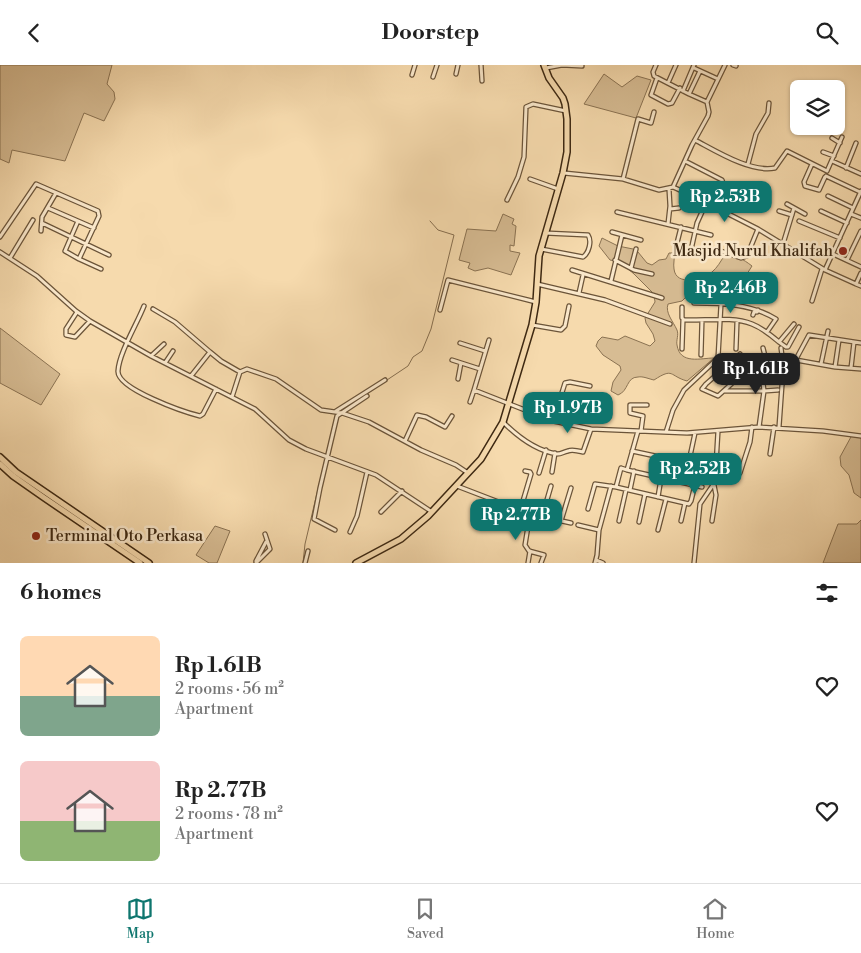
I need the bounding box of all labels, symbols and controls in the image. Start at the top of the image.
icon: back [20,19,48,47]
text: Doorstep [382,19,479,46]
icon: search [813,19,841,47]
map controls [790,80,845,135]
button: layers [790,80,845,135]
pin: Rp 2.53B [673,181,777,223]
text: Rp 2.53B [690,187,760,207]
place label: Masjid Nurul Khalifah [673,241,833,261]
marker: Masjid Nurul Khalifah [837,245,849,257]
pin: Rp 2.46B [679,271,783,314]
text: Rp 2.46B [695,278,767,298]
pin: Rp 1.61B [704,353,808,395]
text: Rp 1.61B [723,359,789,379]
pin: Rp 1.97B [516,391,620,434]
text: Rp 1.97B [534,398,602,418]
pin: Rp 2.52B [643,453,747,495]
text: Rp 2.52B [660,459,730,479]
pin: Rp 2.77B [464,499,568,541]
text: Rp 2.77B [481,505,551,525]
place label: Terminal Oto Perkasa [46,526,204,546]
marker: Terminal Oto Perkasa [30,530,42,542]
icon: filters [813,579,841,607]
text: 6 homes [20,580,101,606]
text: Rp 1.61B [175,653,262,679]
icon: home [60,656,120,716]
icon: heart [813,672,841,700]
text: 2 rooms · 56 m² [175,679,284,699]
text: Apartment [175,699,254,719]
text: Rp 2.77B [175,778,266,804]
icon: home [60,781,120,841]
icon: heart [813,797,841,825]
text: 2 rooms · 78 m² [175,804,283,824]
text: Apartment [175,824,254,844]
tab: Map [126,895,154,943]
tab: Saved [407,895,444,943]
tab: Home [696,895,735,943]

